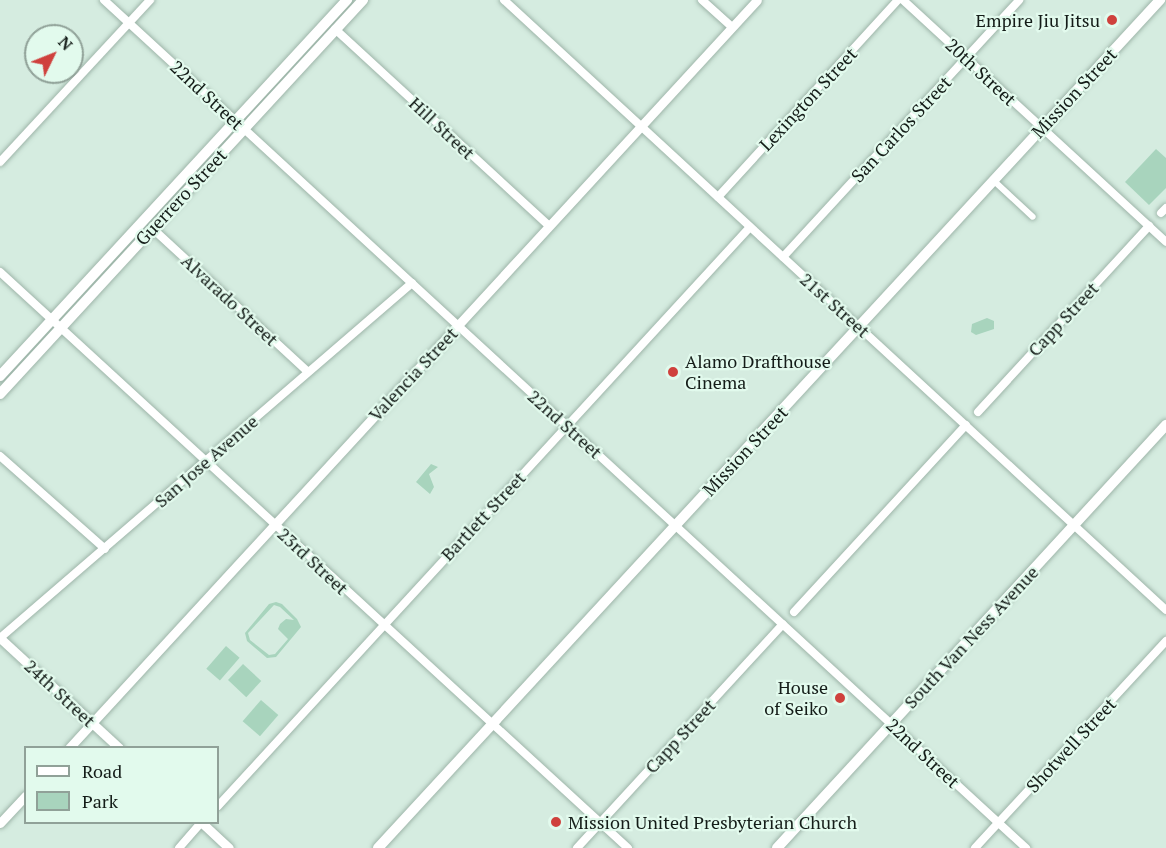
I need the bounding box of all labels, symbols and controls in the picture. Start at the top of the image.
place label: Empire Jiu Jitsu [975,9,1100,31]
marker: Empire Jiu Jitsu [1105,13,1119,27]
north arrow [24,24,84,84]
text: N [54,31,78,55]
street label: 20th Street [941,34,1021,110]
street label: Lexington Street [755,43,861,155]
street label: Mission Street [1027,44,1121,142]
street label: 22nd Street [166,56,248,134]
street label: San Carlos Street [846,72,956,186]
street label: Hill Street [405,92,479,164]
street label: Guerrero Street [131,144,231,250]
street label: Alvarado Street [177,250,283,350]
street label: 21st Street [796,268,874,342]
street label: Capp Street [1023,277,1103,361]
street label: Valencia Street [364,323,462,425]
place label: Alamo Drafthouse Cinema [685,351,831,394]
marker: Alamo Drafthouse Cinema [666,365,680,379]
street label: 22nd Street [523,385,607,463]
street label: Mission Street [698,402,792,500]
street label: San Jose Avenue [150,410,262,512]
street label: Bartlett Street [436,467,530,565]
street label: 23rd Street [273,523,353,599]
street label: South Van Ness Avenue [899,561,1043,713]
street label: 24th Street [20,655,100,731]
place label: House of Seiko [764,677,828,720]
marker: House of Seiko [833,691,847,705]
street label: Shotwell Street [1022,693,1120,797]
street label: Capp Street [640,694,720,778]
street label: 22nd Street [882,714,964,792]
legend [24,746,219,824]
text: Road [82,759,122,783]
text: Park [82,789,118,813]
place label: Mission United Presbyterian Church [568,811,857,833]
marker: Mission United Presbyterian Church [549,815,563,829]

